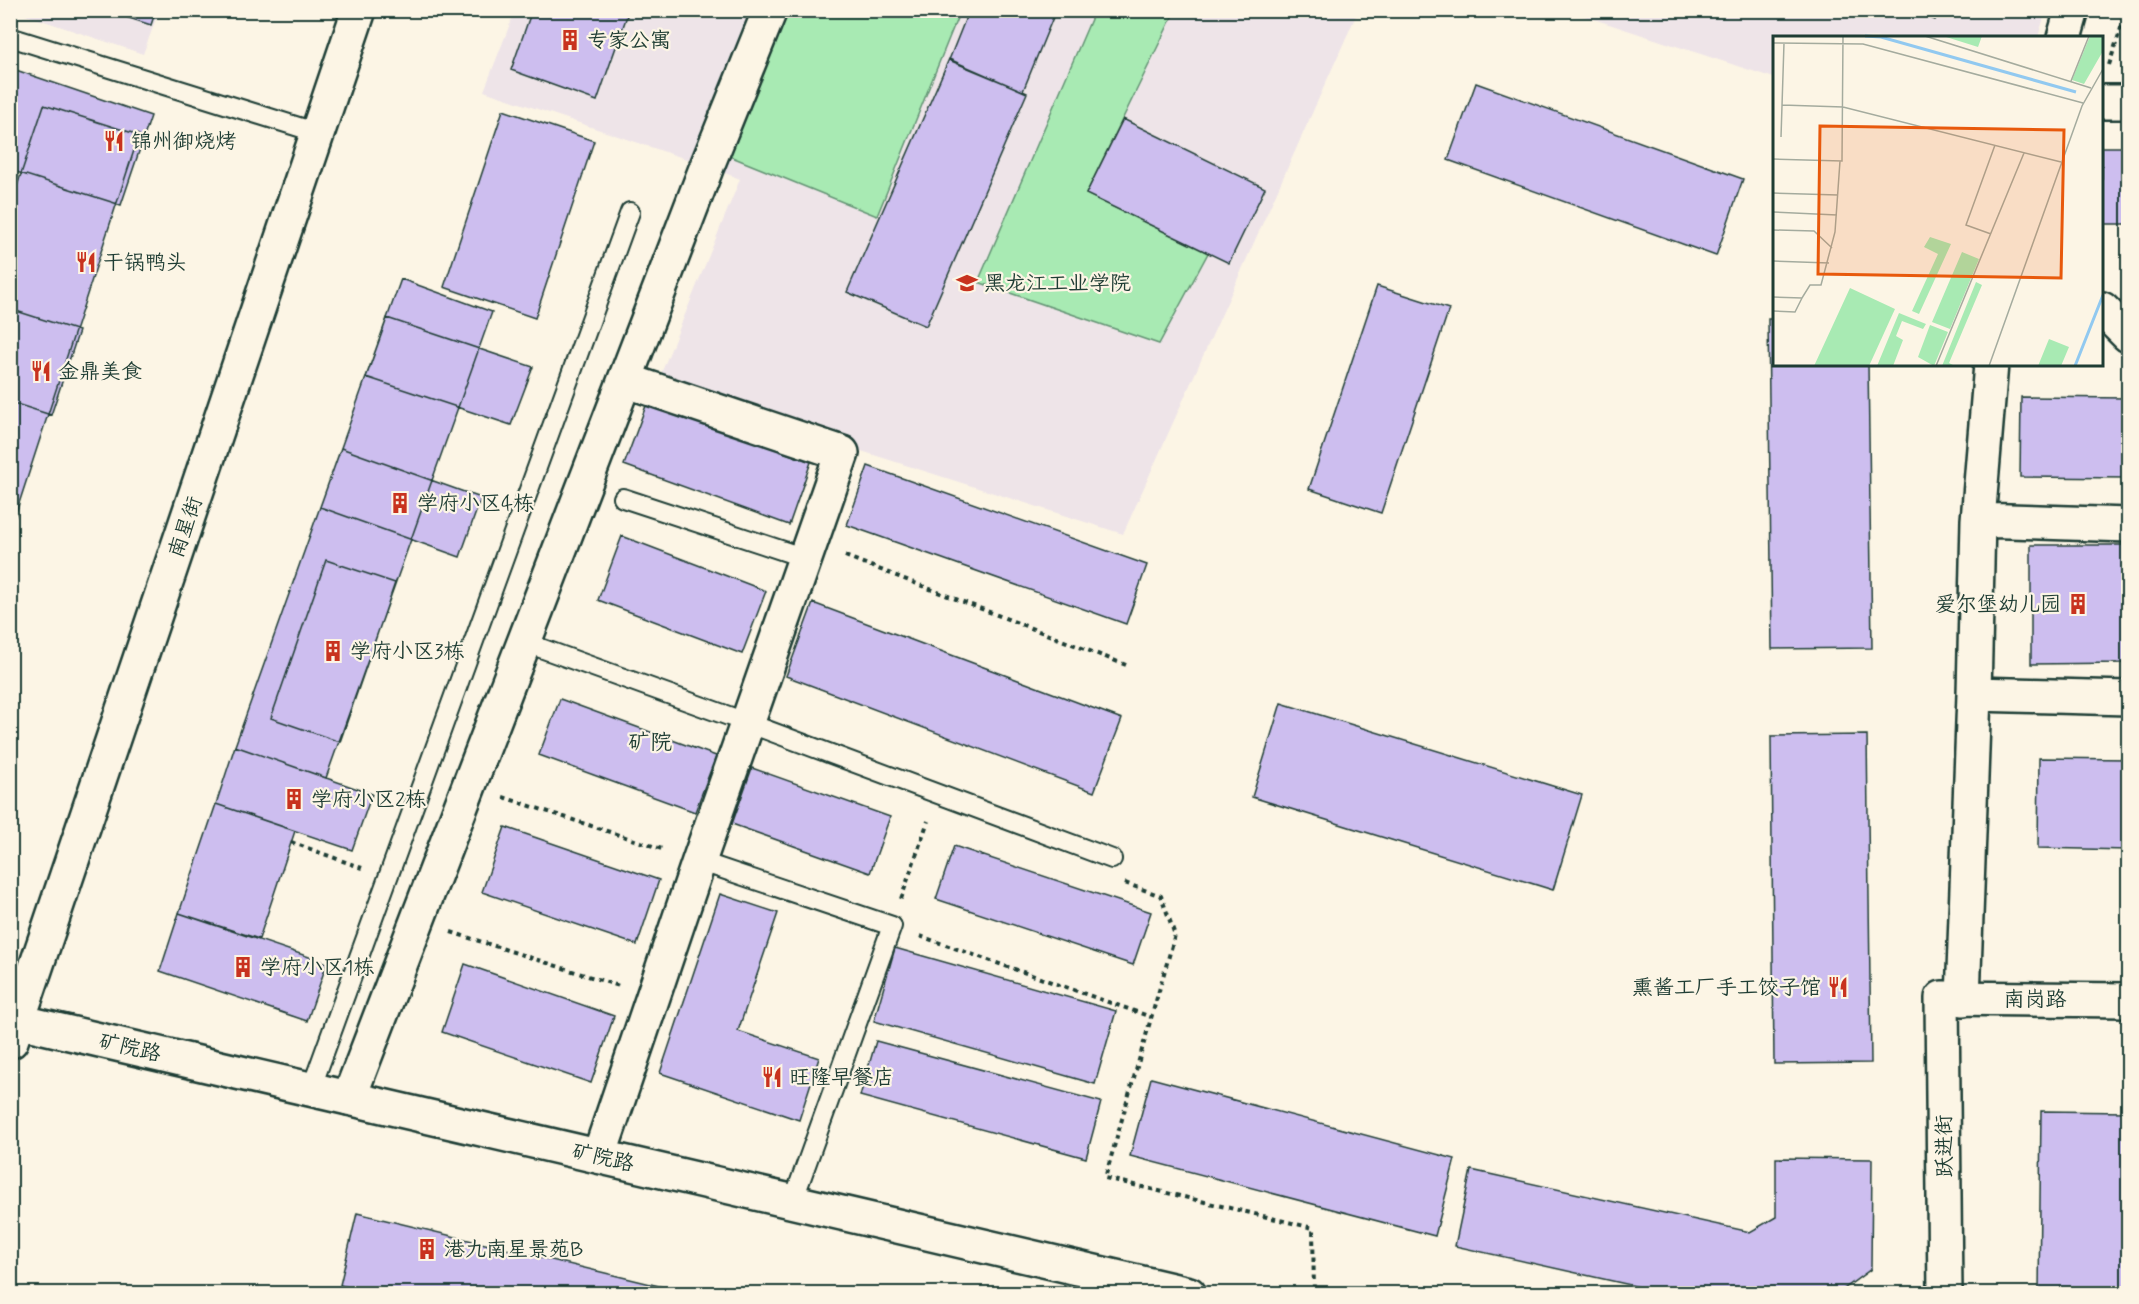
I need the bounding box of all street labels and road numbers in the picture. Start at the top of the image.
street label: 南星街 [162,493,209,562]
street label: 南岗路 [2004,986,2067,1014]
street label: 矿院路 [96,1027,164,1069]
street label: 跃进街 [1930,1114,1960,1178]
street label: 矿院路 [569,1137,637,1179]

